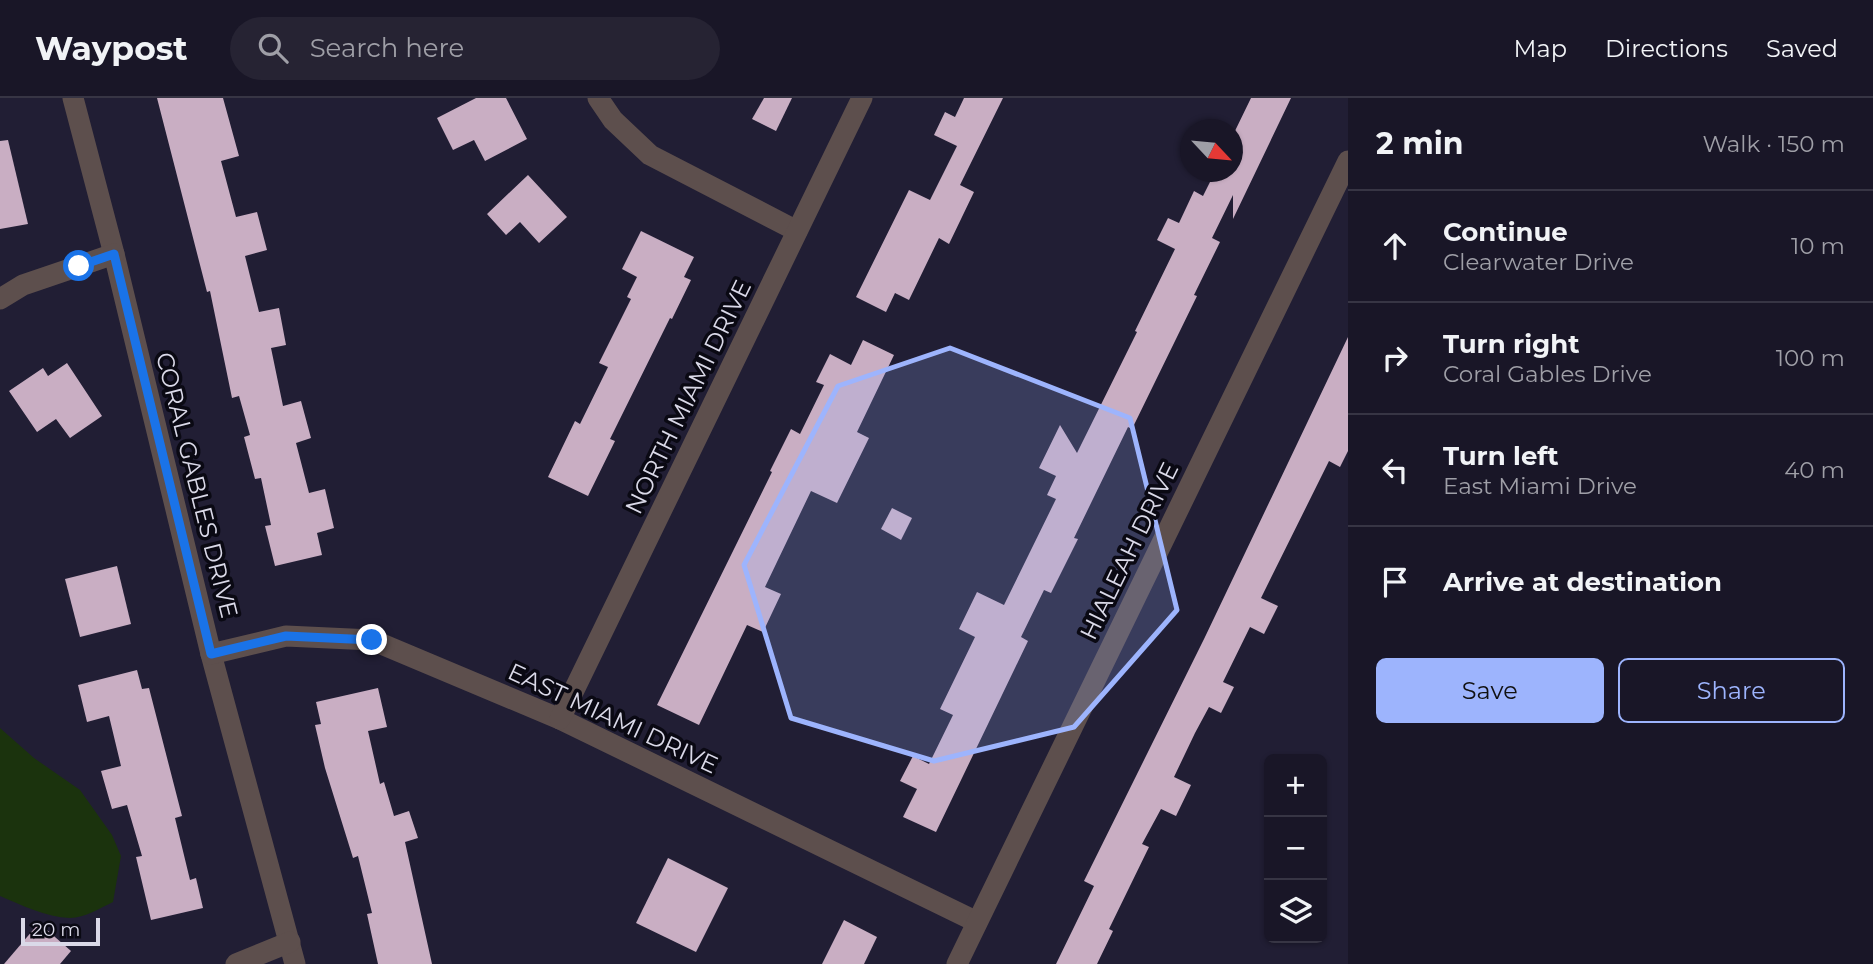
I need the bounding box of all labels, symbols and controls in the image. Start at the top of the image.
search box [230,17,720,80]
text: Waypost [35,28,188,68]
icon: search [254,29,292,67]
text: Search here [310,32,464,64]
text: Map [1514,34,1567,63]
text: Directions [1605,34,1728,63]
text: Saved [1766,34,1838,63]
north arrow [1180,119,1243,182]
text: 2 min [1376,125,1463,162]
text: Walk · 150 m [1702,130,1845,158]
text: Continue [1443,216,1568,248]
icon: ahead [1376,227,1414,265]
text: 10 m [1791,232,1845,260]
text: Clearwater Drive [1443,248,1634,276]
route start [63,250,94,281]
street label: NORTH MIAMI DRIVE [619,275,757,519]
text: Turn right [1443,328,1579,360]
icon: right [1376,339,1414,377]
text: 100 m [1776,344,1845,372]
street label: CORAL GABLES DRIVE [150,349,244,621]
text: Coral Gables Drive [1443,360,1652,388]
text: Turn left [1443,440,1559,472]
icon: left [1376,451,1414,489]
text: 40 m [1784,456,1845,484]
street label: HIALEAH DRIVE [1074,458,1184,644]
text: East Miami Drive [1443,472,1637,500]
icon: arrive [1376,563,1414,601]
text: Arrive at destination [1443,566,1722,598]
route end [356,624,387,655]
street label: EAST MIAMI DRIVE [503,657,723,779]
button: Save [1376,658,1604,723]
button: Share [1618,658,1845,723]
map controls [1264,754,1327,943]
button: + [1264,754,1327,817]
button: − [1264,817,1327,880]
button: layers [1264,880,1327,943]
scale bar [21,915,100,947]
text: 20 m [32,918,80,941]

